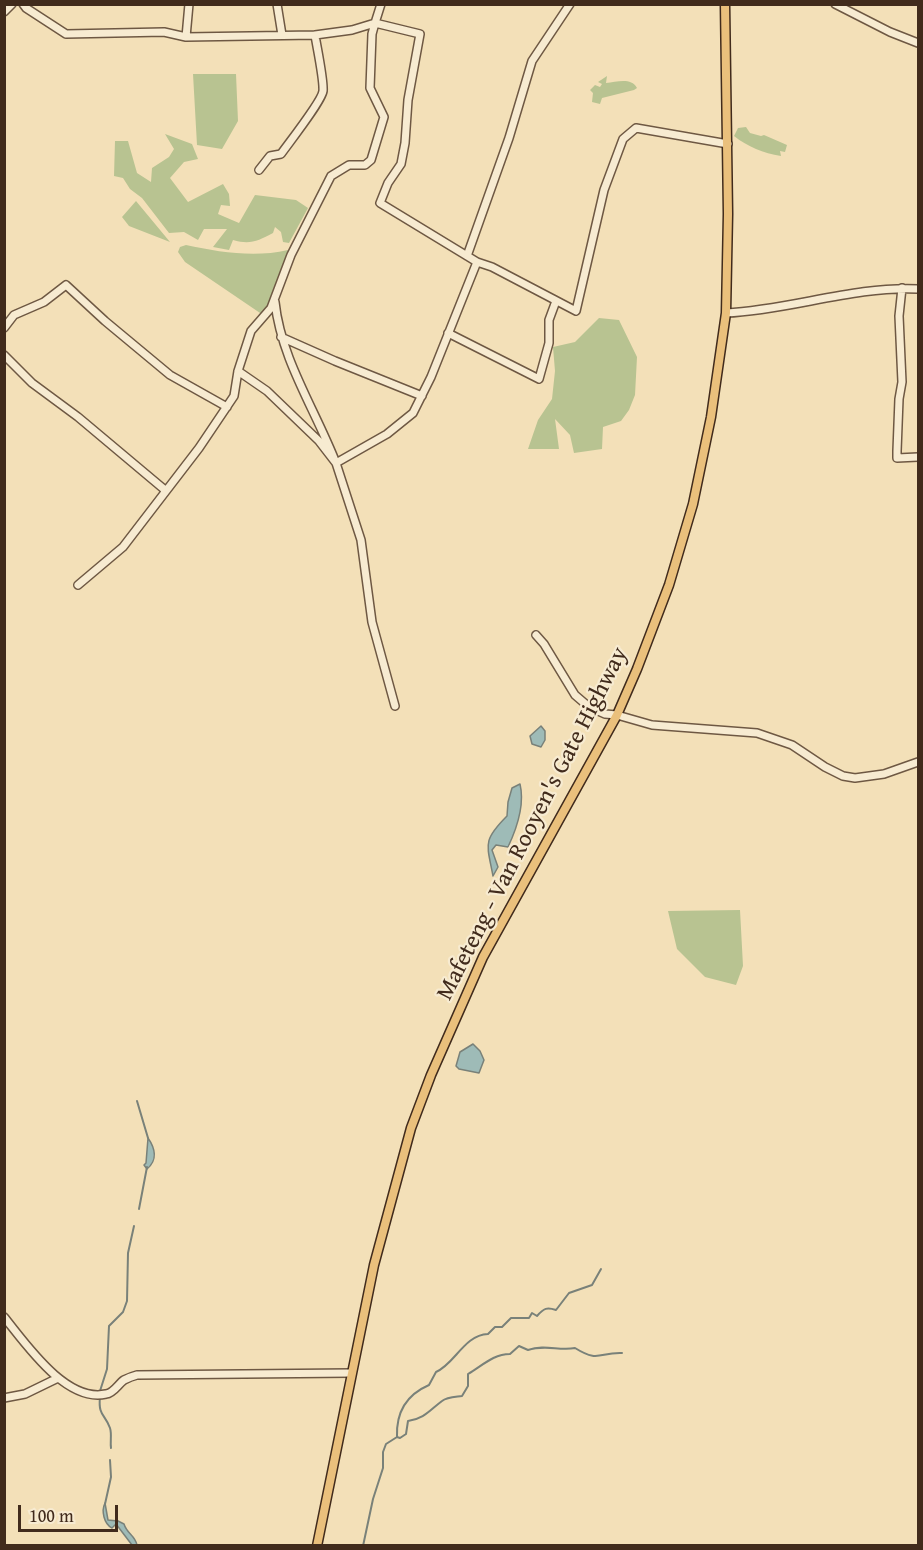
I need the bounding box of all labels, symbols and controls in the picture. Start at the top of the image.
street label: Mafeteng - Van Rooyen's Gate Highway [431,643,635,1005]
scale bar [21,1493,122,1531]
text: 100 m [29,1502,74,1529]

